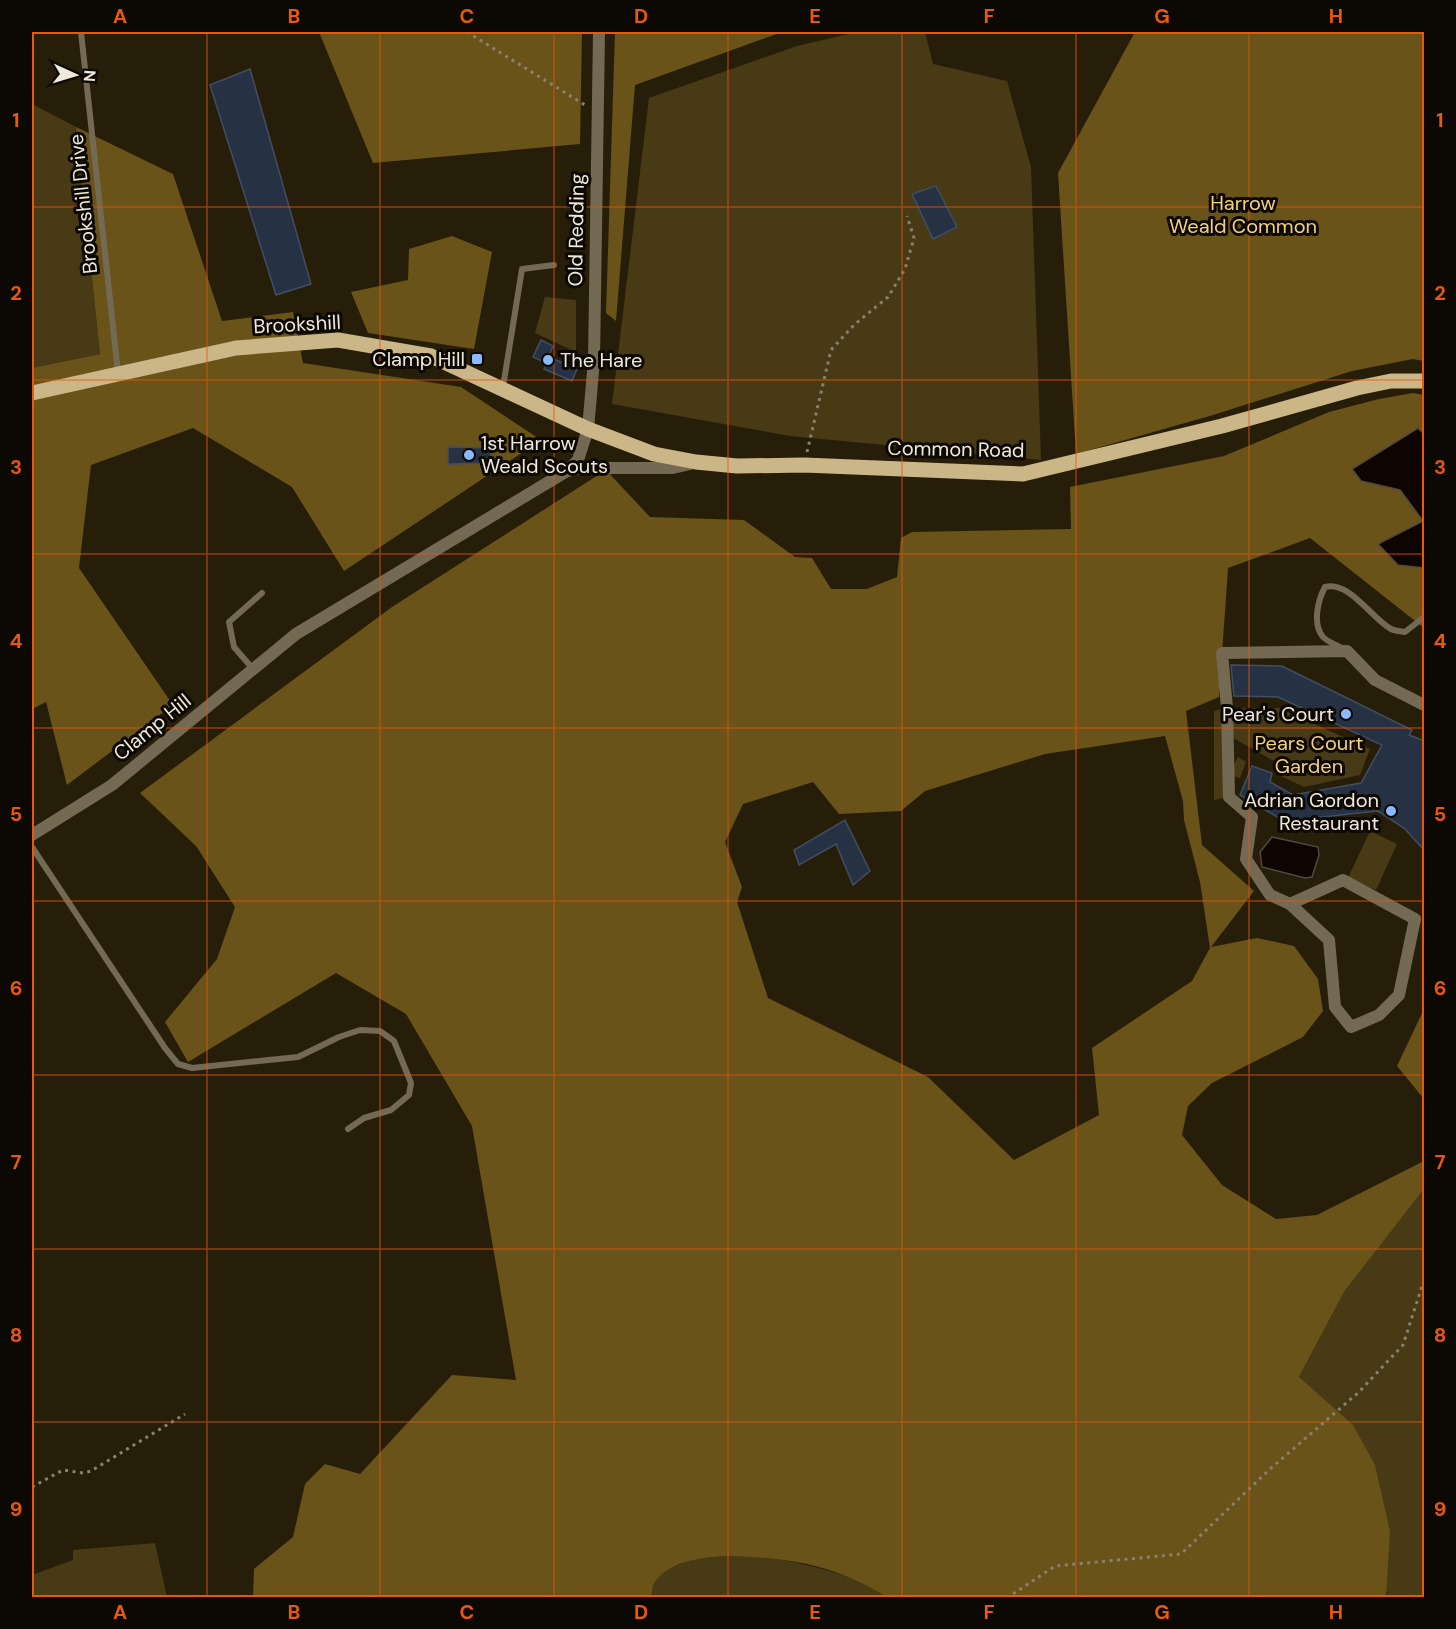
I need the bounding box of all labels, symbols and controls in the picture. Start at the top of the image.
text: A [113,3,127,29]
text: B [288,3,300,29]
text: C [460,3,474,29]
text: D [634,3,648,29]
text: E [809,3,821,29]
text: F [983,3,995,29]
text: G [1154,3,1170,29]
text: H [1329,3,1343,29]
north arrow [45,45,105,105]
text: N [79,69,100,83]
text: 1 [12,107,20,133]
text: 1 [1436,107,1444,133]
street label: Brookshill Drive [63,133,103,275]
street label: Old Redding [562,173,590,287]
park label: Harrow Weald Common [1169,190,1317,239]
text: 2 [10,280,22,306]
text: 2 [1434,280,1446,306]
street label: Brookshill [253,309,341,339]
place label: Clamp Hill [372,346,465,372]
place label: The Hare [560,347,642,373]
marker: Clamp Hill [470,352,484,366]
marker: The Hare [541,353,555,367]
place label: 1st Harrow Weald Scouts [481,430,608,479]
street label: Common Road [887,435,1025,463]
marker: 1st Harrow Weald Scouts [462,448,476,462]
text: 3 [10,454,22,480]
text: 3 [1434,454,1446,480]
text: 4 [10,628,23,654]
text: 4 [1434,628,1447,654]
street label: Clamp Hill [108,688,196,766]
place label: Pear's Court [1222,701,1334,727]
marker: Pear's Court [1339,707,1353,721]
park label: Pears Court Garden [1255,730,1364,779]
place label: Adrian Gordon Restaurant [1244,787,1379,836]
text: 5 [10,801,22,827]
text: 5 [1434,801,1446,827]
marker: Adrian Gordon Restaurant [1384,804,1398,818]
text: 6 [10,975,22,1001]
text: 6 [1434,975,1446,1001]
text: 7 [11,1149,22,1175]
text: 7 [1435,1149,1446,1175]
text: 8 [10,1322,22,1348]
text: 8 [1434,1322,1446,1348]
text: 9 [10,1496,22,1522]
text: 9 [1434,1496,1446,1522]
text: A [113,1599,127,1625]
text: B [288,1599,300,1625]
text: C [460,1599,474,1625]
text: D [634,1599,648,1625]
text: E [809,1599,821,1625]
text: F [983,1599,995,1625]
text: G [1154,1599,1170,1625]
text: H [1329,1599,1343,1625]

